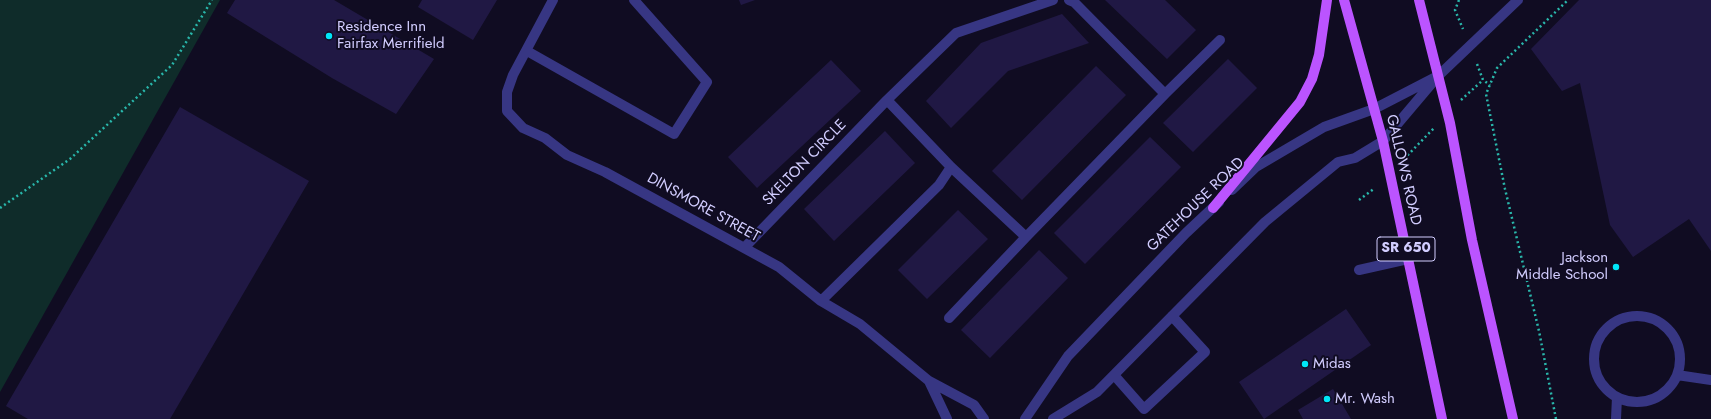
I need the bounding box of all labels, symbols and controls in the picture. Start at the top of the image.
place label: Residence Inn Fairfax Merrifield [337,18,445,53]
marker: Residence Inn Fairfax Merrifield [324,31,334,41]
street label: GALLOWS ROAD [1382,113,1424,227]
street label: SKELTON CIRCLE [759,116,851,210]
street label: GATEHOUSE ROAD [1144,154,1248,256]
street label: DINSMORE STREET [644,170,762,246]
road number: SR 650 [1377,237,1435,261]
place label: Jackson Middle School [1516,249,1608,284]
marker: Jackson Middle School [1611,262,1621,272]
place label: Midas [1313,355,1351,373]
marker: Midas [1300,359,1310,369]
place label: Mr. Wash [1335,390,1395,408]
marker: Mr. Wash [1322,394,1332,404]

